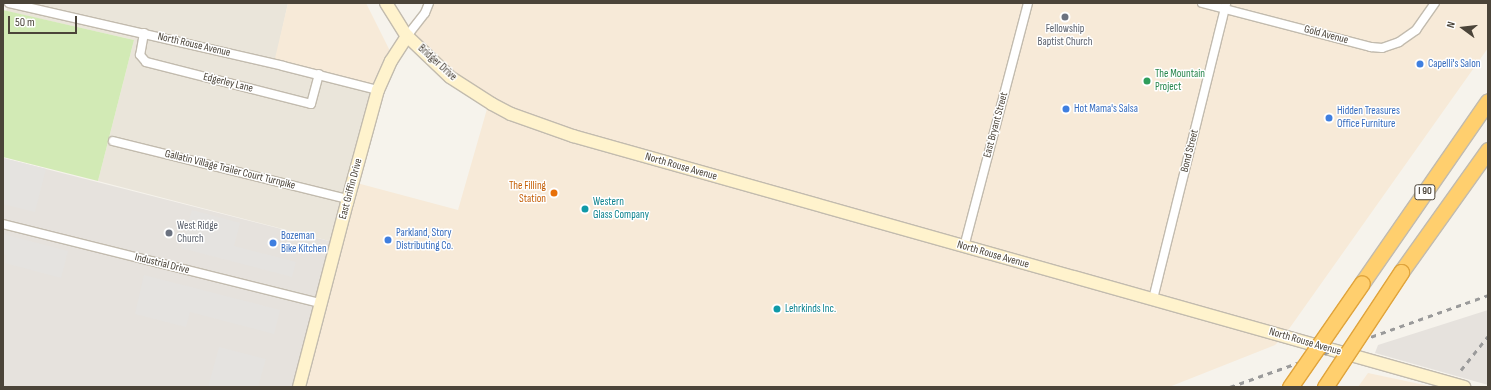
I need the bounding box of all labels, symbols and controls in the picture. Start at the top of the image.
scale bar [10,8,79,34]
north arrow [1443,8,1483,48]
marker: Fellowship Baptist Church [1060,12,1070,22]
text: 50 m [15,15,35,30]
text: N [1444,20,1458,29]
place label: Fellowship Baptist Church [1038,23,1092,49]
street label: Gold Avenue [1302,23,1350,47]
street label: North Rouse Avenue [156,30,232,60]
street label: Bridger Drive [415,42,459,84]
place label: Capelli's Salon [1428,57,1480,71]
marker: Capelli's Salon [1415,59,1425,69]
place label: The Mountain Project [1155,68,1205,94]
street label: Edgerley Lane [202,70,254,96]
marker: The Mountain Project [1142,76,1152,86]
street label: East Bryant Street [981,91,1011,159]
place label: Hot Mama's Salsa [1074,102,1138,116]
marker: Hot Mama's Salsa [1061,104,1071,114]
place label: Hidden Treasures Office Furniture [1337,105,1400,131]
marker: Hidden Treasures Office Furniture [1324,113,1334,123]
street label: Bond Street [1178,128,1202,174]
street label: Gallatin Village Trailer Court Turnpike [163,147,297,193]
street label: North Rouse Avenue [643,150,719,184]
street label: East Griffin Drive [337,157,365,221]
place label: The Filling Station [509,180,546,206]
road number: I 90 [1414,184,1436,200]
marker: The Filling Station [549,188,559,198]
place label: Western Glass Company [593,196,649,222]
marker: Western Glass Company [580,204,590,214]
place label: West Ridge Church [177,220,218,246]
place label: Parkland, Story Distributing Co. [396,227,453,253]
marker: West Ridge Church [164,228,174,238]
place label: Bozeman Bike Kitchen [281,230,327,256]
marker: Parkland, Story Distributing Co. [383,235,393,245]
marker: Bozeman Bike Kitchen [268,238,278,248]
street label: North Rouse Avenue [955,238,1031,272]
street label: Industrial Drive [133,251,191,277]
place label: Lehrkinds Inc. [785,302,836,316]
marker: Lehrkinds Inc. [772,304,782,314]
street label: North Rouse Avenue [1267,325,1343,359]

